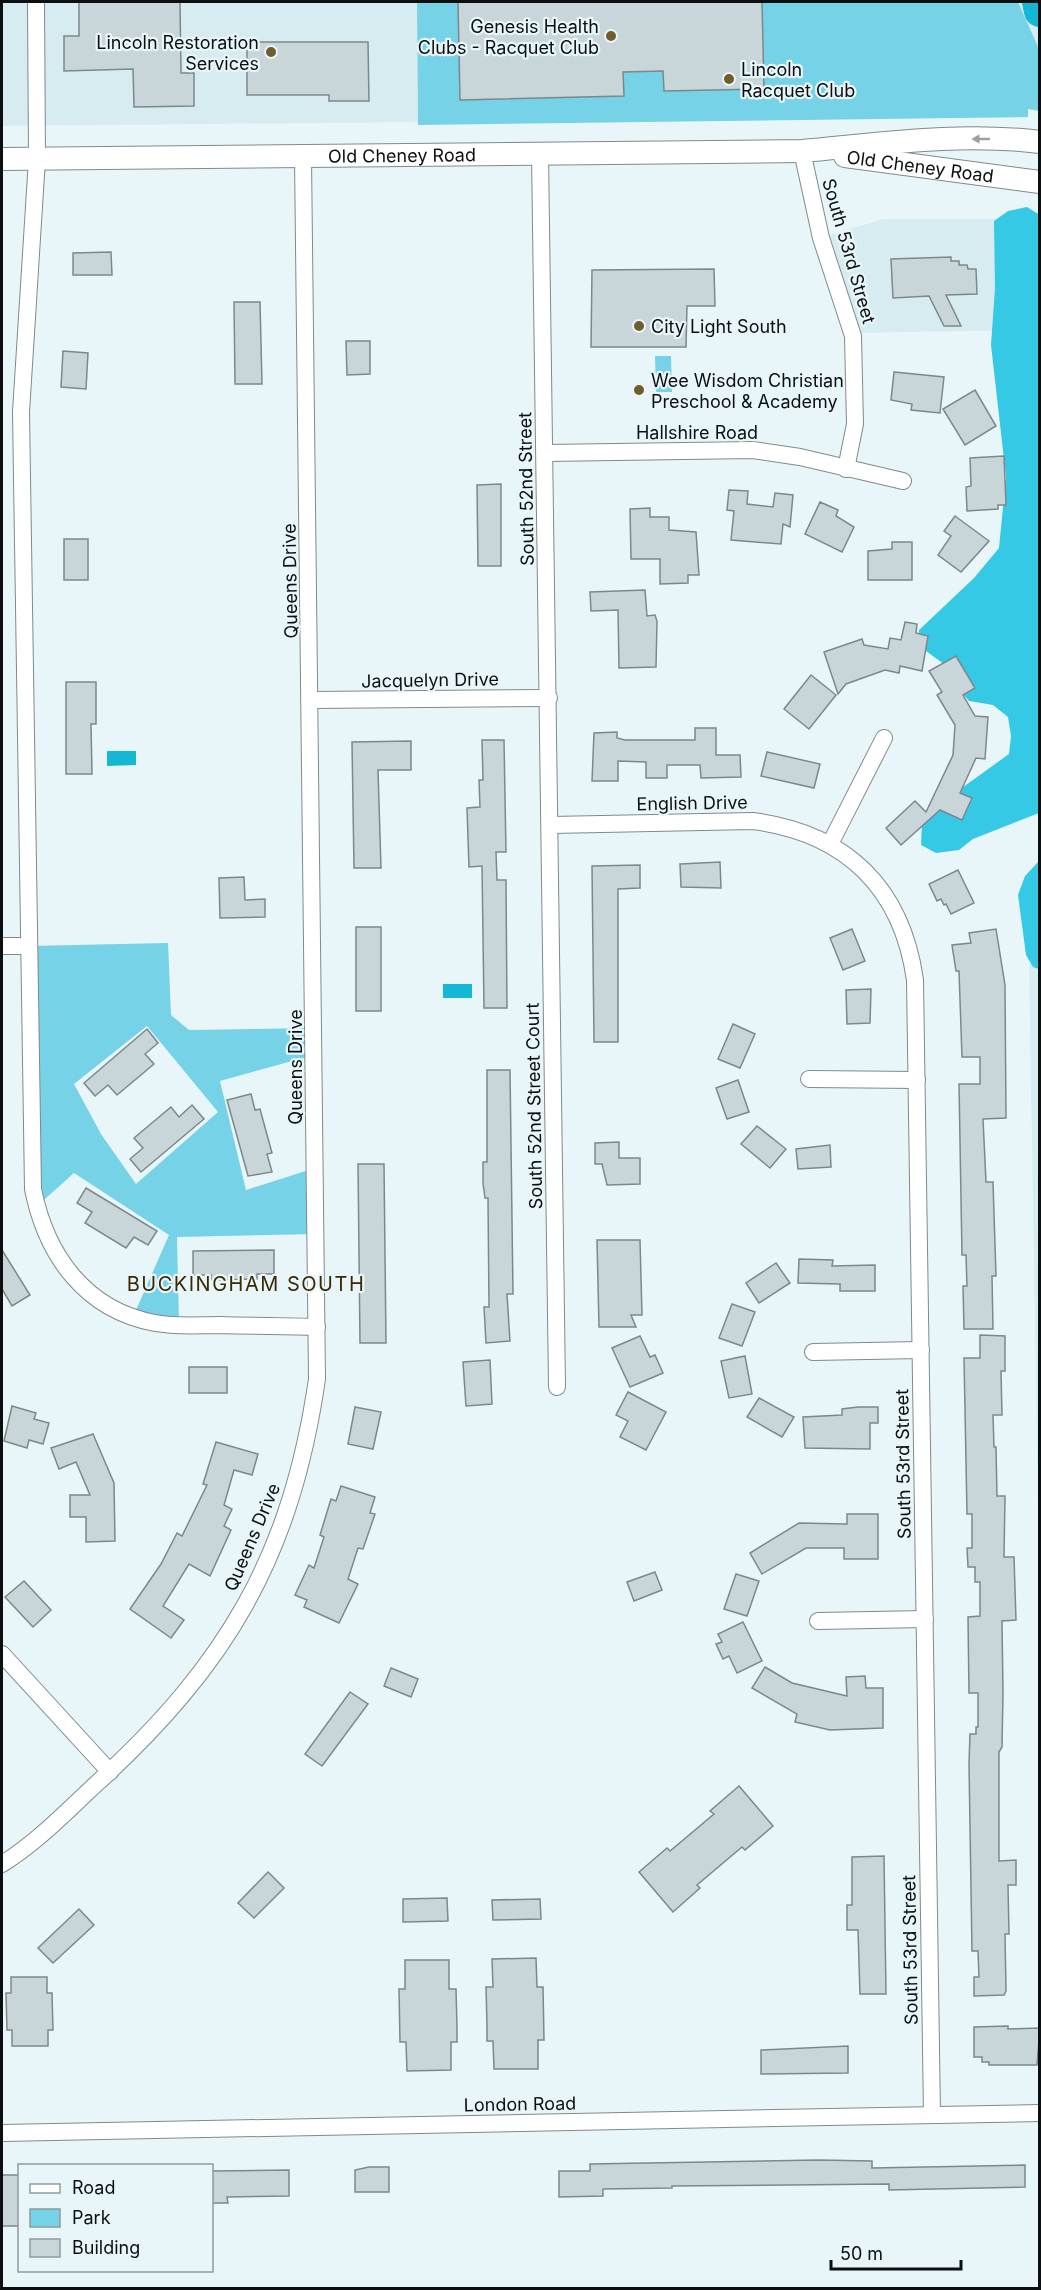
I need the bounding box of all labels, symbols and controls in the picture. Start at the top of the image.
place label: Genesis Health Clubs - Racquet Club [418,16,599,58]
marker: Genesis Health Clubs - Racquet Club [604,29,618,43]
place label: Lincoln Restoration Services [96,32,259,74]
marker: Lincoln Restoration Services [264,45,278,59]
place label: Lincoln Racquet Club [741,59,855,101]
marker: Lincoln Racquet Club [722,72,736,86]
one-way arrow [972,134,991,144]
street label: Old Cheney Road [328,144,476,166]
street label: Old Cheney Road [846,146,995,186]
street label: South 53rd Street [818,176,880,326]
place label: City Light South [651,316,787,337]
marker: City Light South [632,319,646,333]
place label: Wee Wisdom Christian Preschool & Academy [651,370,844,412]
marker: Wee Wisdom Christian Preschool & Academy [632,383,646,397]
street label: South 52nd Street [514,412,538,566]
street label: Hallshire Road [636,422,758,443]
street label: Queens Drive [278,523,302,639]
street label: Jacquelyn Drive [361,668,499,692]
street label: English Drive [636,792,748,814]
street label: South 52nd Street Court [522,1002,546,1209]
street label: Queens Drive [285,1009,306,1125]
district label: BUCKINGHAM SOUTH [127,1272,365,1296]
street label: South 53rd Street [891,1389,915,1539]
street label: Queens Drive [220,1480,284,1594]
street label: South 53rd Street [898,1875,922,2025]
street label: London Road [464,2093,576,2115]
legend [18,2164,213,2272]
text: Road [72,2177,115,2198]
text: Park [72,2207,111,2228]
scale bar [831,2233,962,2271]
text: Building [72,2237,140,2258]
text: 50 m [840,2243,883,2264]

